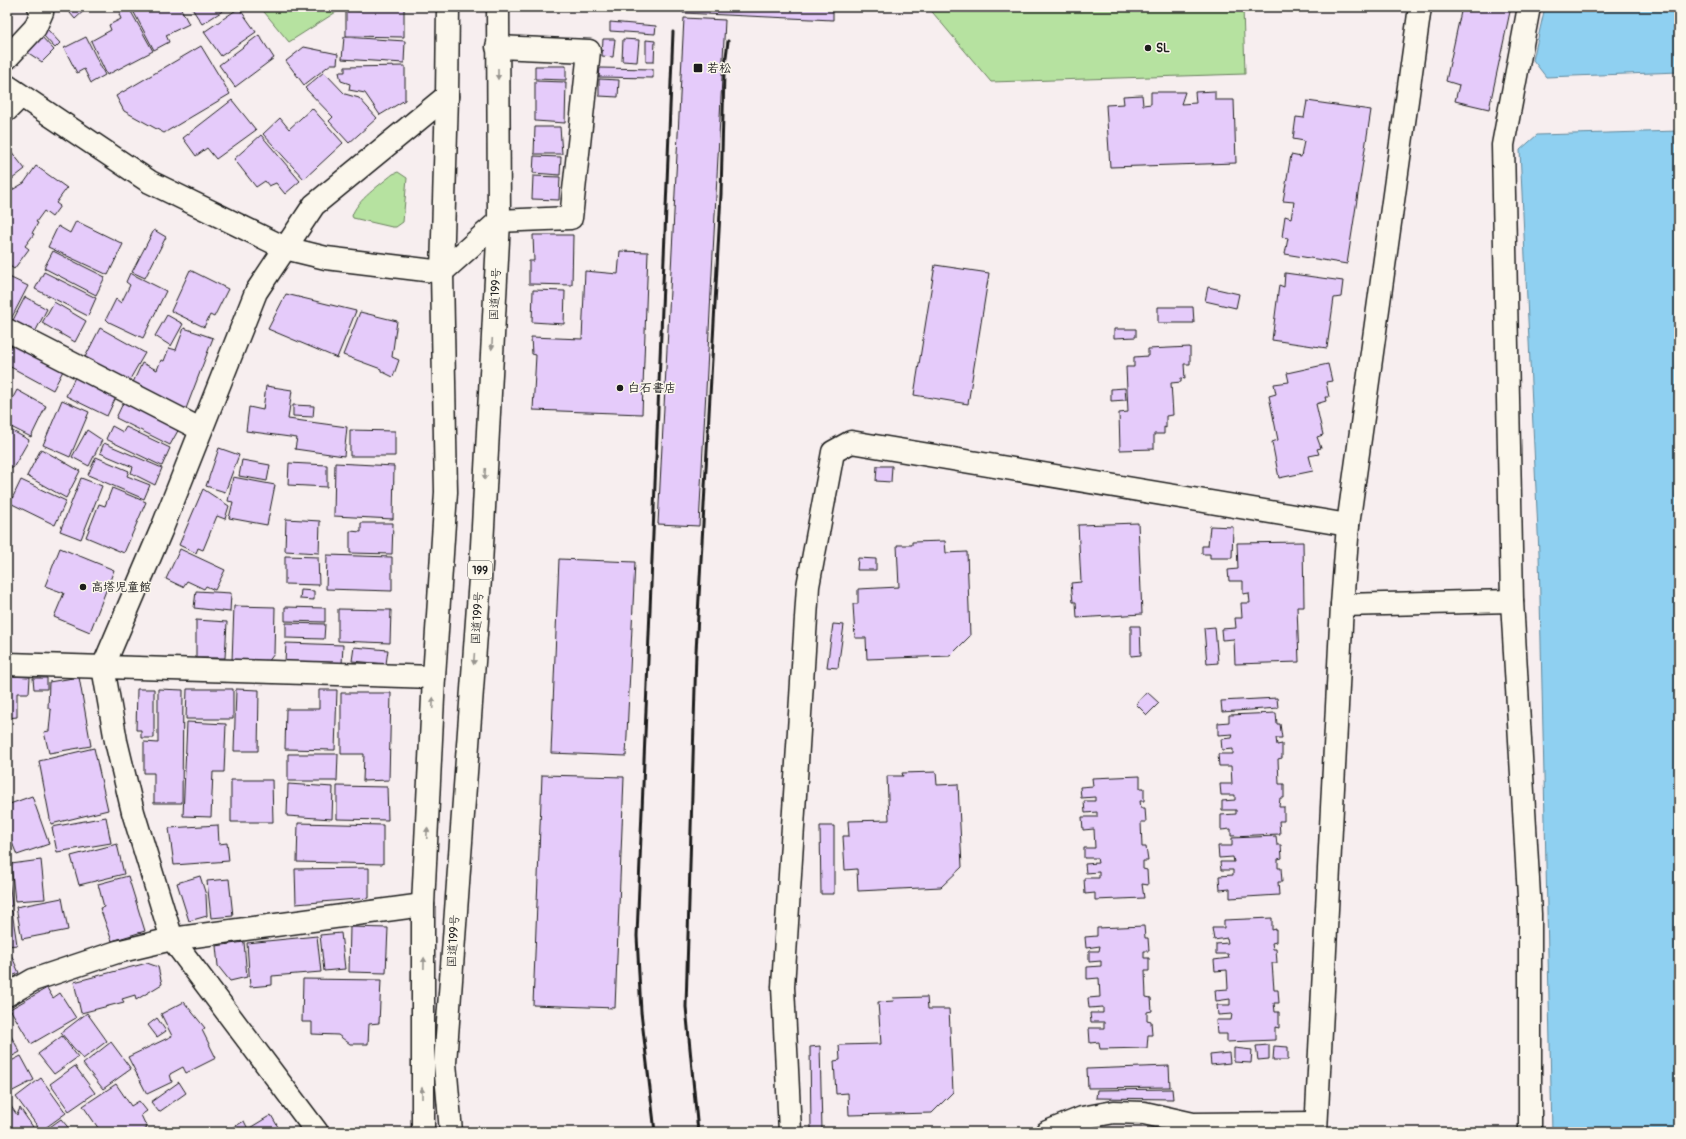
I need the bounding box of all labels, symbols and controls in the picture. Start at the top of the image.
place label: SL [1156,41,1170,56]
marker: SL [1143,43,1153,53]
place label: 若松 [707,61,731,76]
marker: 若松 [692,62,704,74]
one-way arrow [494,68,501,80]
street label: 国道199号 [487,267,504,321]
one-way arrow [489,338,496,350]
place label: 白石書店 [628,381,676,396]
marker: 白石書店 [615,383,625,393]
one-way arrow [482,468,489,480]
road number: 199 [468,561,492,579]
place label: 高塔児童館 [91,580,151,595]
marker: 高塔児童館 [78,582,88,592]
street label: 国道199号 [468,591,487,645]
one-way arrow [470,653,477,665]
one-way arrow [430,696,436,709]
one-way arrow [423,827,430,839]
street label: 国道199号 [444,914,463,968]
one-way arrow [421,956,427,969]
one-way arrow [419,1087,426,1099]

